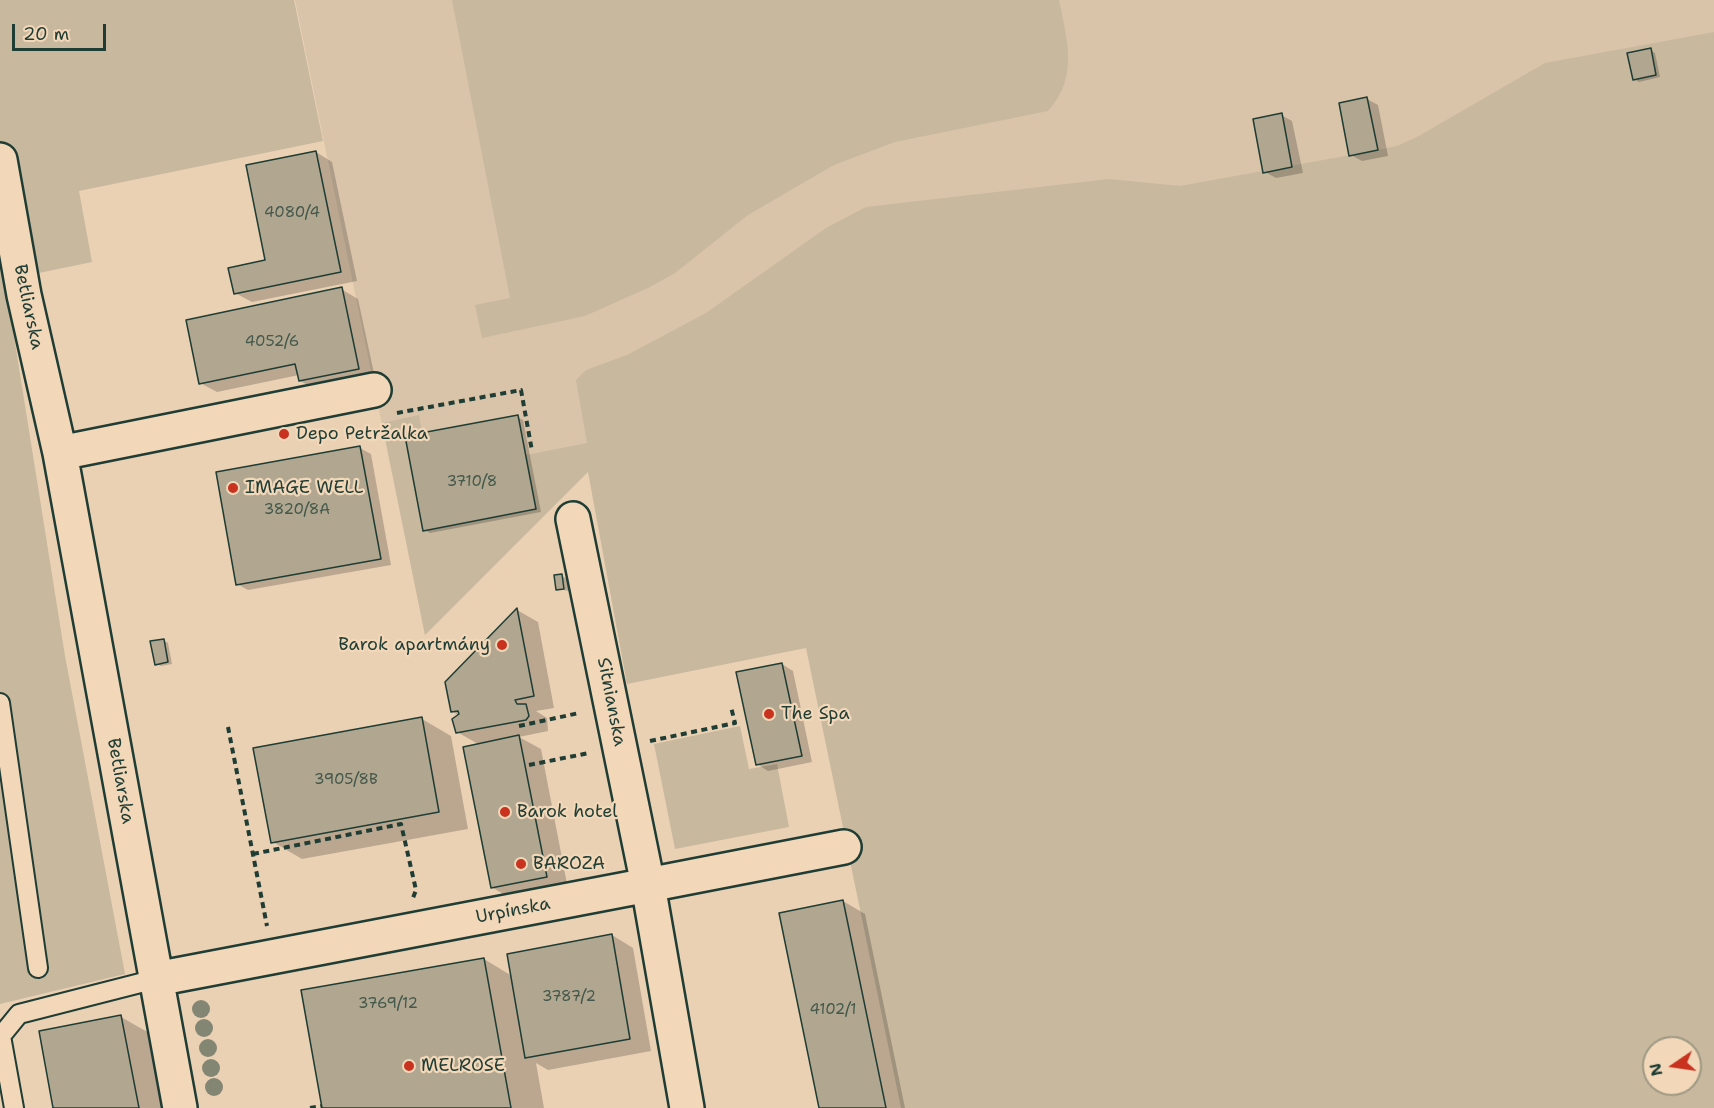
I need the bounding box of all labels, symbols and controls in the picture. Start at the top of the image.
scale bar [15,12,110,50]
text: 20 m [23,22,69,46]
house number: 4080/4 [264,204,320,222]
street label: Betliarska [8,262,48,352]
house number: 4052/6 [245,333,299,351]
place label: Depo Petržalka [296,423,428,445]
marker: Depo Petržalka [277,427,291,441]
house number: 3710/8 [447,473,497,491]
place label: IMAGE WELL [245,477,364,499]
marker: IMAGE WELL [226,481,240,495]
house number: 3820/8A [264,501,330,519]
place label: Barok apartmány [338,634,490,656]
marker: Barok apartmány [495,638,509,652]
street label: Sitnianska [592,656,630,748]
place label: The Spa [781,703,850,725]
marker: The Spa [762,707,776,721]
street label: Betliarska [102,737,138,825]
house number: 3905/8B [314,771,378,789]
place label: Barok hotel [517,801,618,823]
marker: Barok hotel [498,805,512,819]
place label: BAROZA [533,853,605,875]
marker: BAROZA [514,857,528,871]
street label: Urpínska [474,893,552,929]
house number: 3787/2 [542,988,596,1006]
house number: 3769/12 [358,995,418,1013]
house number: 4102/1 [810,1001,856,1019]
north arrow [1642,1036,1702,1096]
place label: MELROSE [421,1055,505,1077]
marker: MELROSE [402,1059,416,1073]
text: N [1644,1061,1668,1078]

